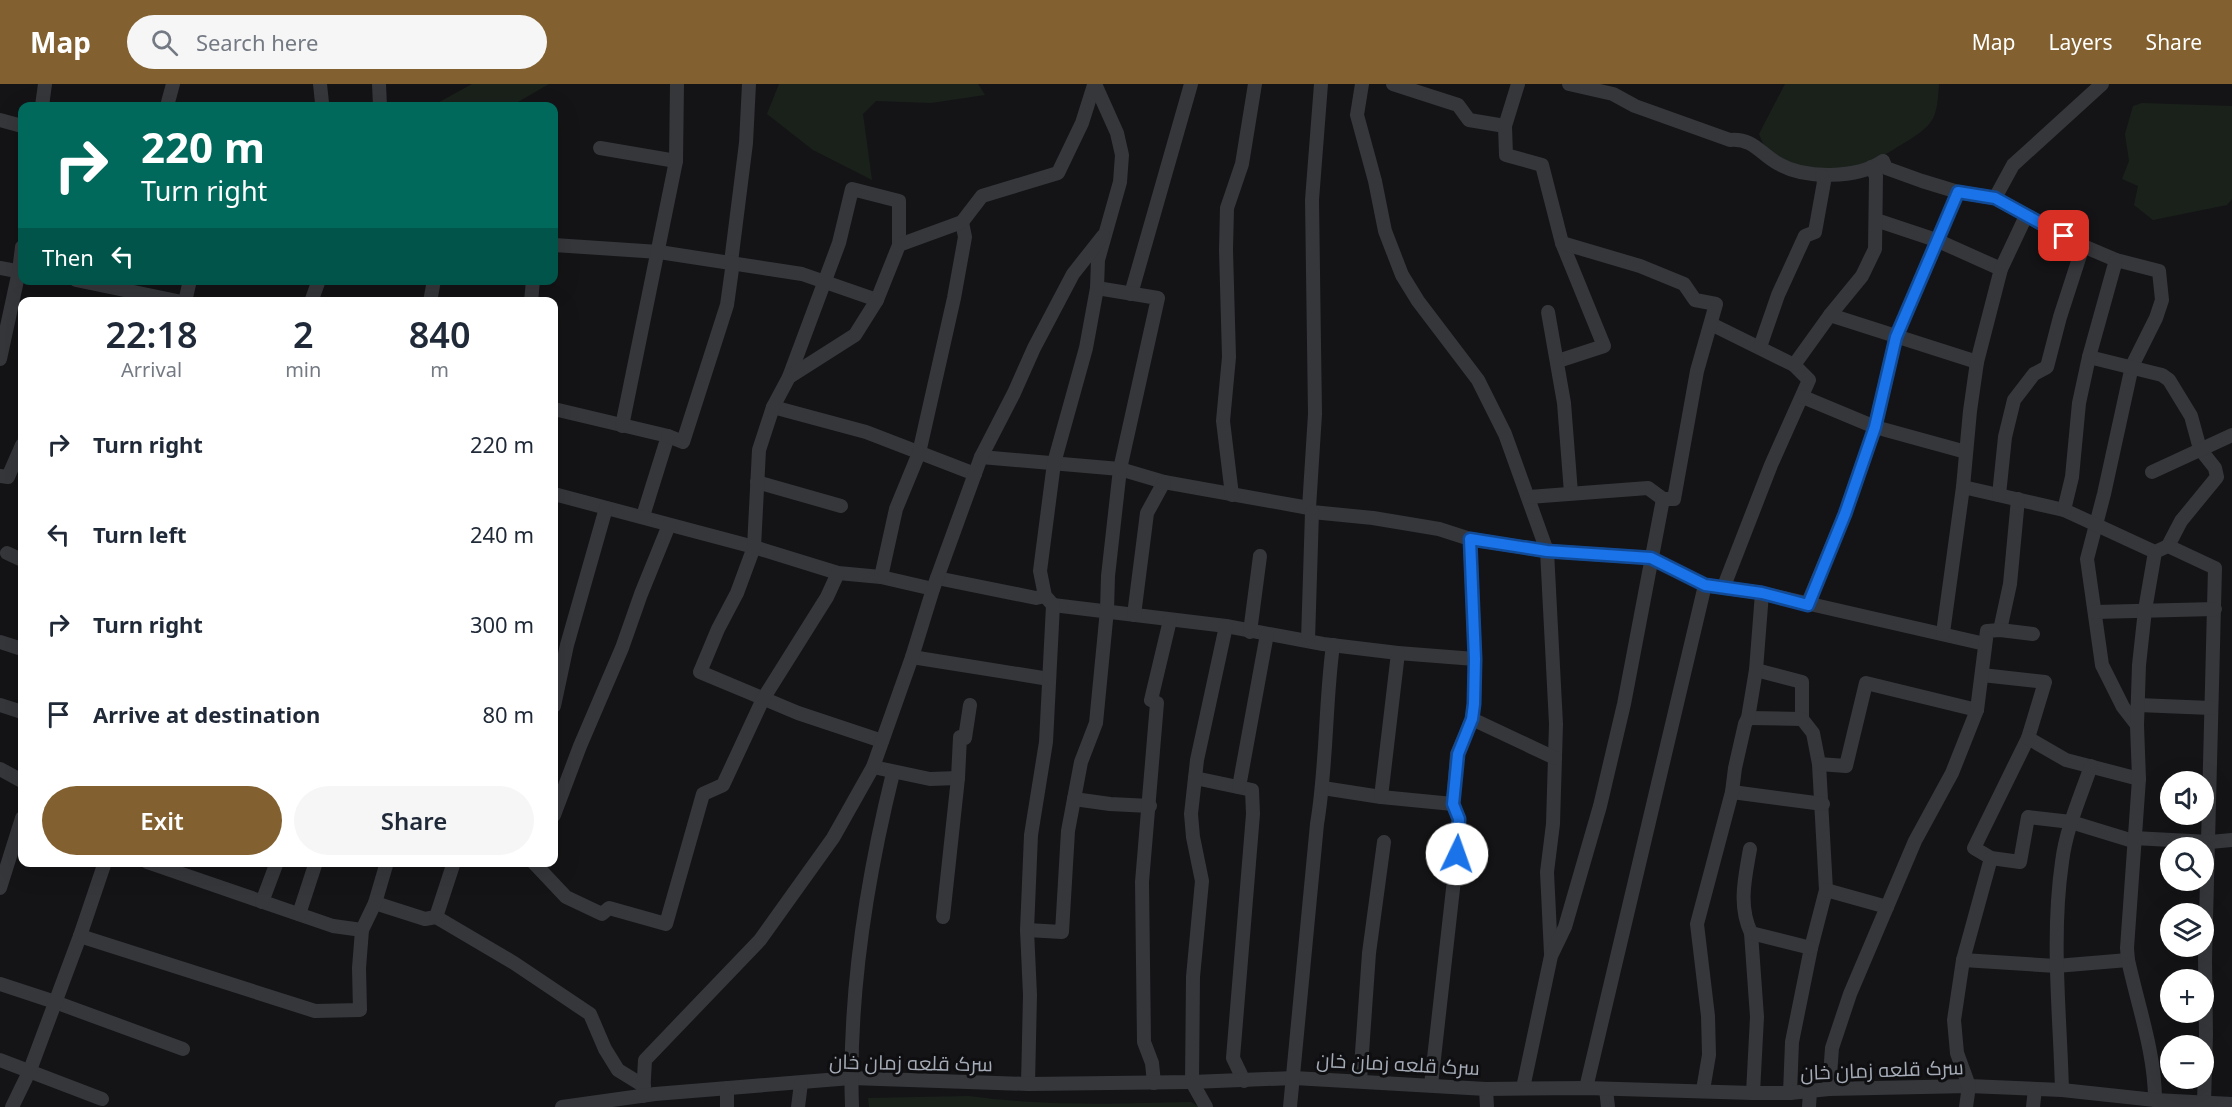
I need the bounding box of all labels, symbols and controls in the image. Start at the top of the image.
search box [127,15,547,69]
text: Map [30,23,91,61]
icon: search [148,26,181,59]
text: Search here [196,27,318,57]
text: Map [1972,28,2016,56]
text: Layers [2049,28,2113,56]
text: Share [2146,28,2202,56]
text: 220 m [141,118,265,175]
icon: right [42,126,120,204]
text: Turn right [141,172,267,209]
pin [2038,210,2089,261]
icon: arrive [2047,219,2080,252]
icon: left [106,240,139,273]
text: Then [42,242,94,272]
text: 22:18 [105,310,198,359]
text: 2 [293,310,314,359]
text: 840 [409,310,471,359]
text: Arrival [121,356,182,383]
text: min [285,356,321,383]
text: m [430,356,449,383]
icon: right [42,428,75,461]
text: Turn right [93,429,203,459]
text: 220 m [470,429,534,459]
icon: left [42,518,75,551]
text: Turn left [93,519,187,549]
text: 240 m [470,519,534,549]
icon: right [42,608,75,641]
text: Turn right [93,609,203,639]
text: 300 m [470,609,534,639]
icon: arrive [42,698,75,731]
text: Arrive at destination [93,699,320,729]
text: 80 m [483,699,534,729]
map controls [2160,771,2214,1089]
button: sound [2160,771,2214,825]
button: Exit [42,786,282,855]
button: Share [294,786,534,855]
position arrow [1425,822,1489,886]
button: search [2160,837,2214,891]
button: layers [2160,903,2214,957]
button: + [2160,969,2214,1023]
button: − [2160,1035,2214,1089]
street label: سرک قلعه زمان خان [1316,1046,1480,1081]
street label: سرک قلعه زمان خان [829,1048,993,1077]
street label: سرک قلعه زمان خان [1800,1053,1964,1086]

